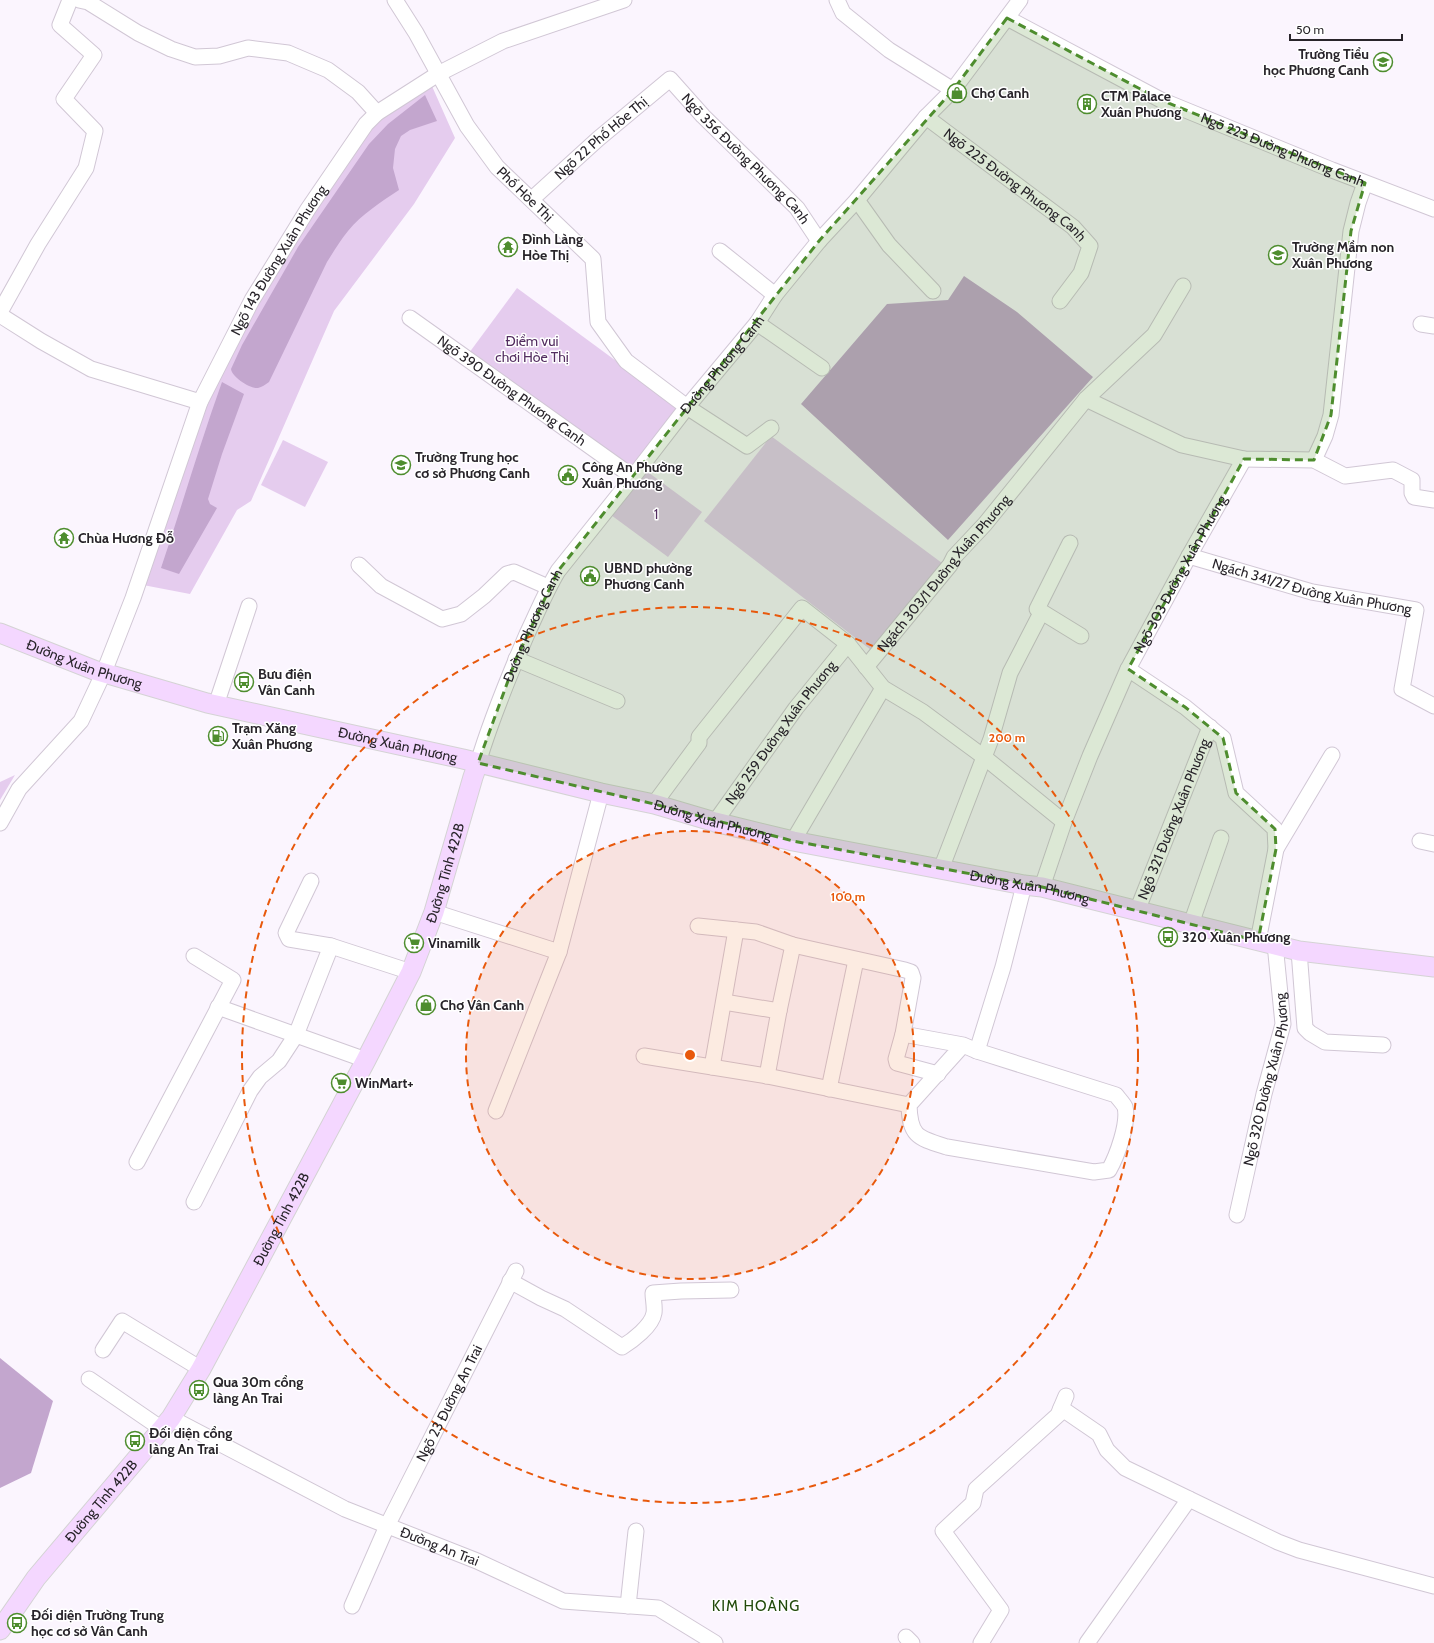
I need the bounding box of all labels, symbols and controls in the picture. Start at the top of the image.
scale bar [1290,16,1402,42]
text: 50 m [1296,22,1324,37]
place label: Trường Tiểu học Phương Canh [1263,45,1369,79]
school or university icon: Trường Tiểu học Phương Canh [1372,51,1394,73]
shop icon: Chợ Canh [946,82,968,104]
place label: Chợ Canh [971,84,1029,102]
place label: CTM Palace Xuân Phương [1100,87,1181,121]
street label: Ngõ 356 Đường Phương Canh [678,89,814,227]
street label: Ngõ 22 Phố Hòe Thị [551,93,651,183]
building icon: CTM Palace Xuân Phương [1076,93,1098,115]
street label: Ngõ 223 Đường Phương Canh [1198,108,1367,191]
street label: Ngõ 225 Đường Phương Canh [940,124,1090,245]
street label: Phố Hòe Thị [493,163,557,225]
street label: Ngõ 143 Đường Xuân Phương [226,181,331,338]
place label: Đình Làng Hòe Thị [522,230,583,264]
temple icon: Đình Làng Hòe Thị [497,236,519,258]
place label: Trường Mầm non Xuân Phương [1291,238,1394,272]
school or university icon: Trường Mầm non Xuân Phương [1267,244,1289,266]
street label: Đường Phương Canh [676,312,768,417]
street label: Ngõ 390 Đường Phương Canh [434,331,590,450]
park label: Điểm vui chơi Hòe Thị [495,332,569,366]
place label: Trường Trung học cơ sở Phương Canh [415,448,530,482]
school or university icon: Trường Trung học cơ sở Phương Canh [390,454,412,476]
place label: Công An Phường Xuân Phương [581,458,682,492]
public building icon: Công An Phường Xuân Phương [557,464,579,486]
street label: Ngách 303/1 Đường Xuân Phương [873,490,1015,655]
street label: Ngõ 303 Đường Xuân Phương [1130,491,1231,656]
park label: 1 [654,505,658,523]
temple icon: Chùa Hương Đỗ [53,527,75,549]
place label: Chùa Hương Đỗ [78,529,174,547]
street label: Ngách 341/27 Đường Xuân Phương [1210,554,1414,618]
place label: UBND phường Phương Canh [604,559,692,593]
public building icon: UBND phường Phương Canh [579,565,601,587]
street label: Đường Phương Canh [499,566,566,685]
street label: Đường Xuân Phương [24,635,145,693]
street label: Ngõ 259 Đường Xuân Phương [721,656,841,808]
place label: Bưu điện Vân Canh [258,665,315,699]
bus stop icon: Bưu điện Vân Canh [233,671,255,693]
place label: Trạm Xăng Xuân Phương [231,719,312,753]
street label: Đường Xuân Phương [336,723,460,767]
fuel station icon: Trạm Xăng Xuân Phương [207,725,229,747]
text: 200 m [989,730,1025,745]
street label: Ngõ 321 Đường Xuân Phương [1133,735,1214,902]
street label: Đường Xuân Phương [652,795,775,845]
street label: Đường Tỉnh 422B [422,821,468,926]
street label: Đường Xuân Phương [968,866,1092,908]
text: 100 m [831,889,865,904]
bus stop icon: 320 Xuân Phương [1157,926,1179,948]
place label: 320 Xuân Phương [1182,928,1290,946]
supermarket icon: Vinamilk [403,932,425,954]
place label: Vinamilk [428,934,481,952]
street label: Ngõ 320 Đường Xuân Phương [1239,991,1292,1168]
shop icon: Chợ Vân Canh [415,994,437,1016]
place label: Chợ Vân Canh [440,996,524,1014]
centre of rings [683,1048,697,1062]
supermarket icon: WinMart+ [330,1072,352,1094]
place label: WinMart+ [355,1074,414,1092]
street label: Đường Tỉnh 422B [249,1169,313,1269]
street label: Ngõ 23 Đường An Trai [412,1342,486,1465]
place label: Qua 30m cổng làng An Trai [213,1373,303,1407]
bus stop icon: Qua 30m cổng làng An Trai [188,1379,210,1401]
place label: Đối diện cổng làng An Trai [149,1424,232,1458]
bus stop icon: Đối diện cổng làng An Trai [124,1430,146,1452]
street label: Đường Tỉnh 422B [61,1456,141,1546]
street label: Đường An Trai [398,1523,482,1570]
district label: KIM HOÀNG [712,1596,800,1615]
place label: Đối diện Trường Trung học cơ sở Vân Canh [31,1606,164,1640]
bus stop icon: Đối diện Trường Trung học cơ sở Vân Canh [6,1612,28,1634]

